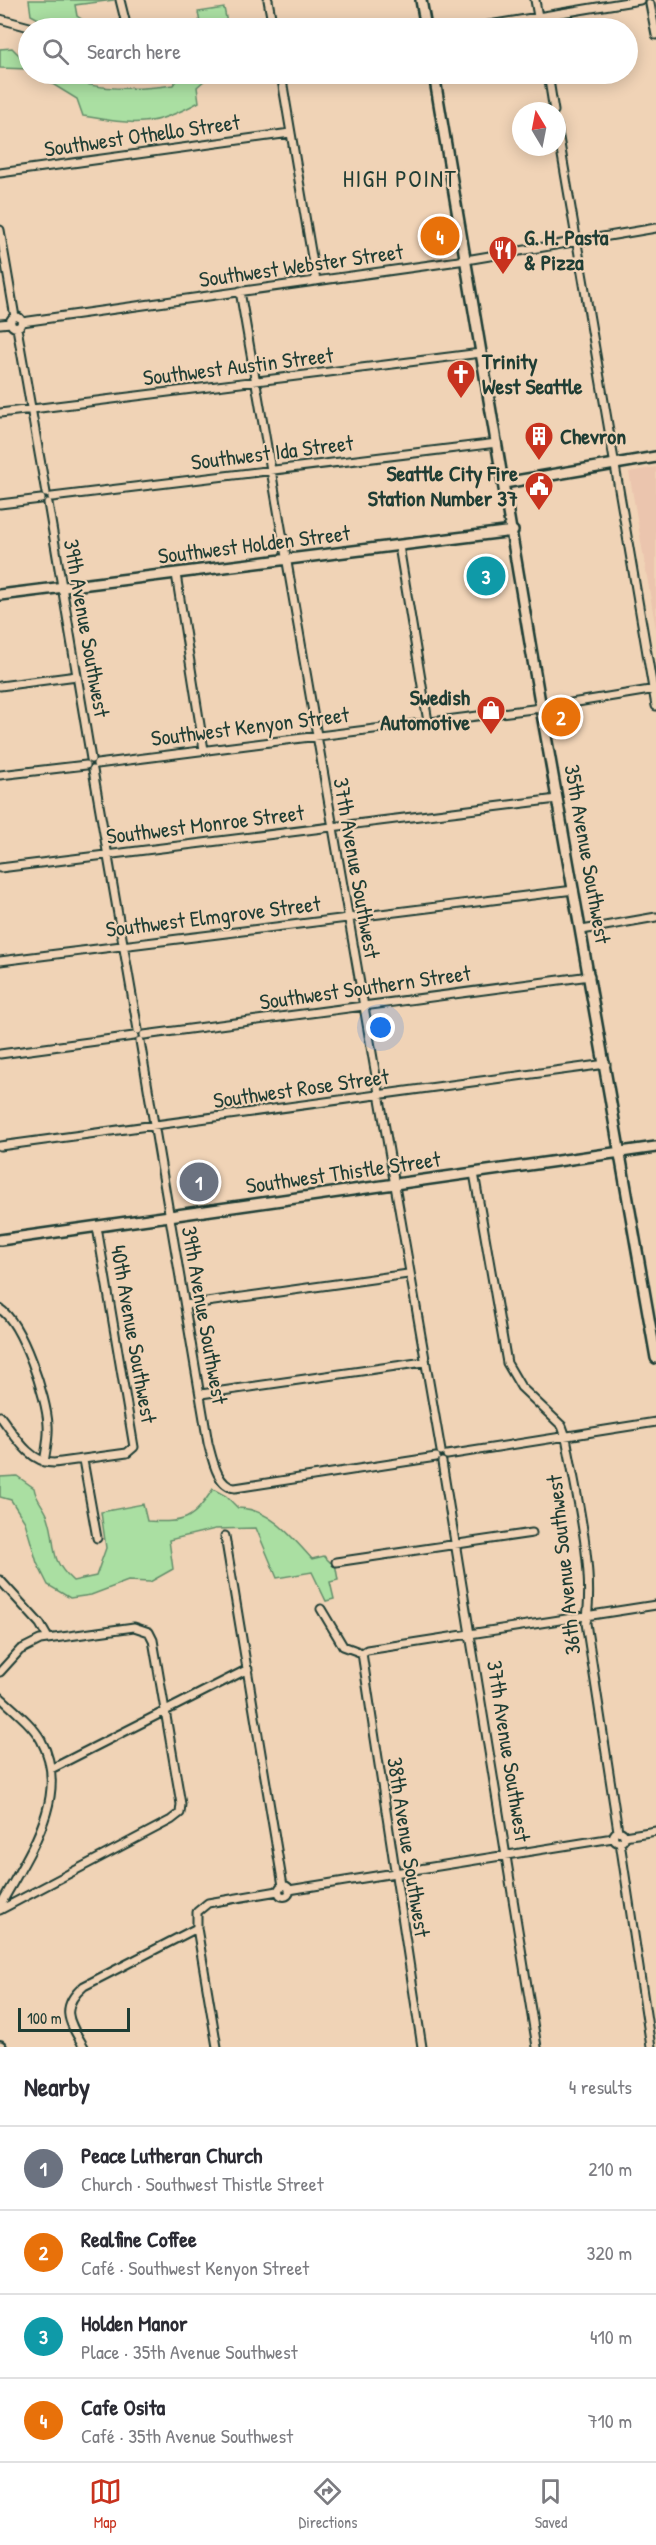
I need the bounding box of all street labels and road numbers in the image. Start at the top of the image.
street label: Southwest Othello Street [42,106,242,164]
street label: Southwest Webster Street [197,236,405,294]
street label: Southwest Austin Street [141,339,335,393]
street label: Southwest Ida Street [189,427,355,477]
street label: Southwest Holden Street [156,517,352,571]
street label: 39th Avenue Southwest [57,537,117,720]
street label: Southwest Kenyon Street [149,699,351,753]
street label: 35th Avenue Southwest [557,762,619,946]
street label: 37th Avenue Southwest [326,775,388,961]
street label: Southwest Monroe Street [104,797,306,851]
street label: Southwest Elmgrove Street [104,888,323,944]
street label: Southwest Southern Street [258,957,473,1017]
street label: Southwest Rose Street [211,1061,391,1115]
street label: Southwest Thistle Street [244,1143,443,1200]
street label: 39th Avenue Southwest [175,1224,235,1407]
street label: 40th Avenue Southwest [104,1243,165,1426]
street label: 36th Avenue Southwest [539,1473,587,1657]
street label: 37th Avenue Southwest [480,1658,538,1844]
street label: 38th Avenue Southwest [380,1755,438,1939]

